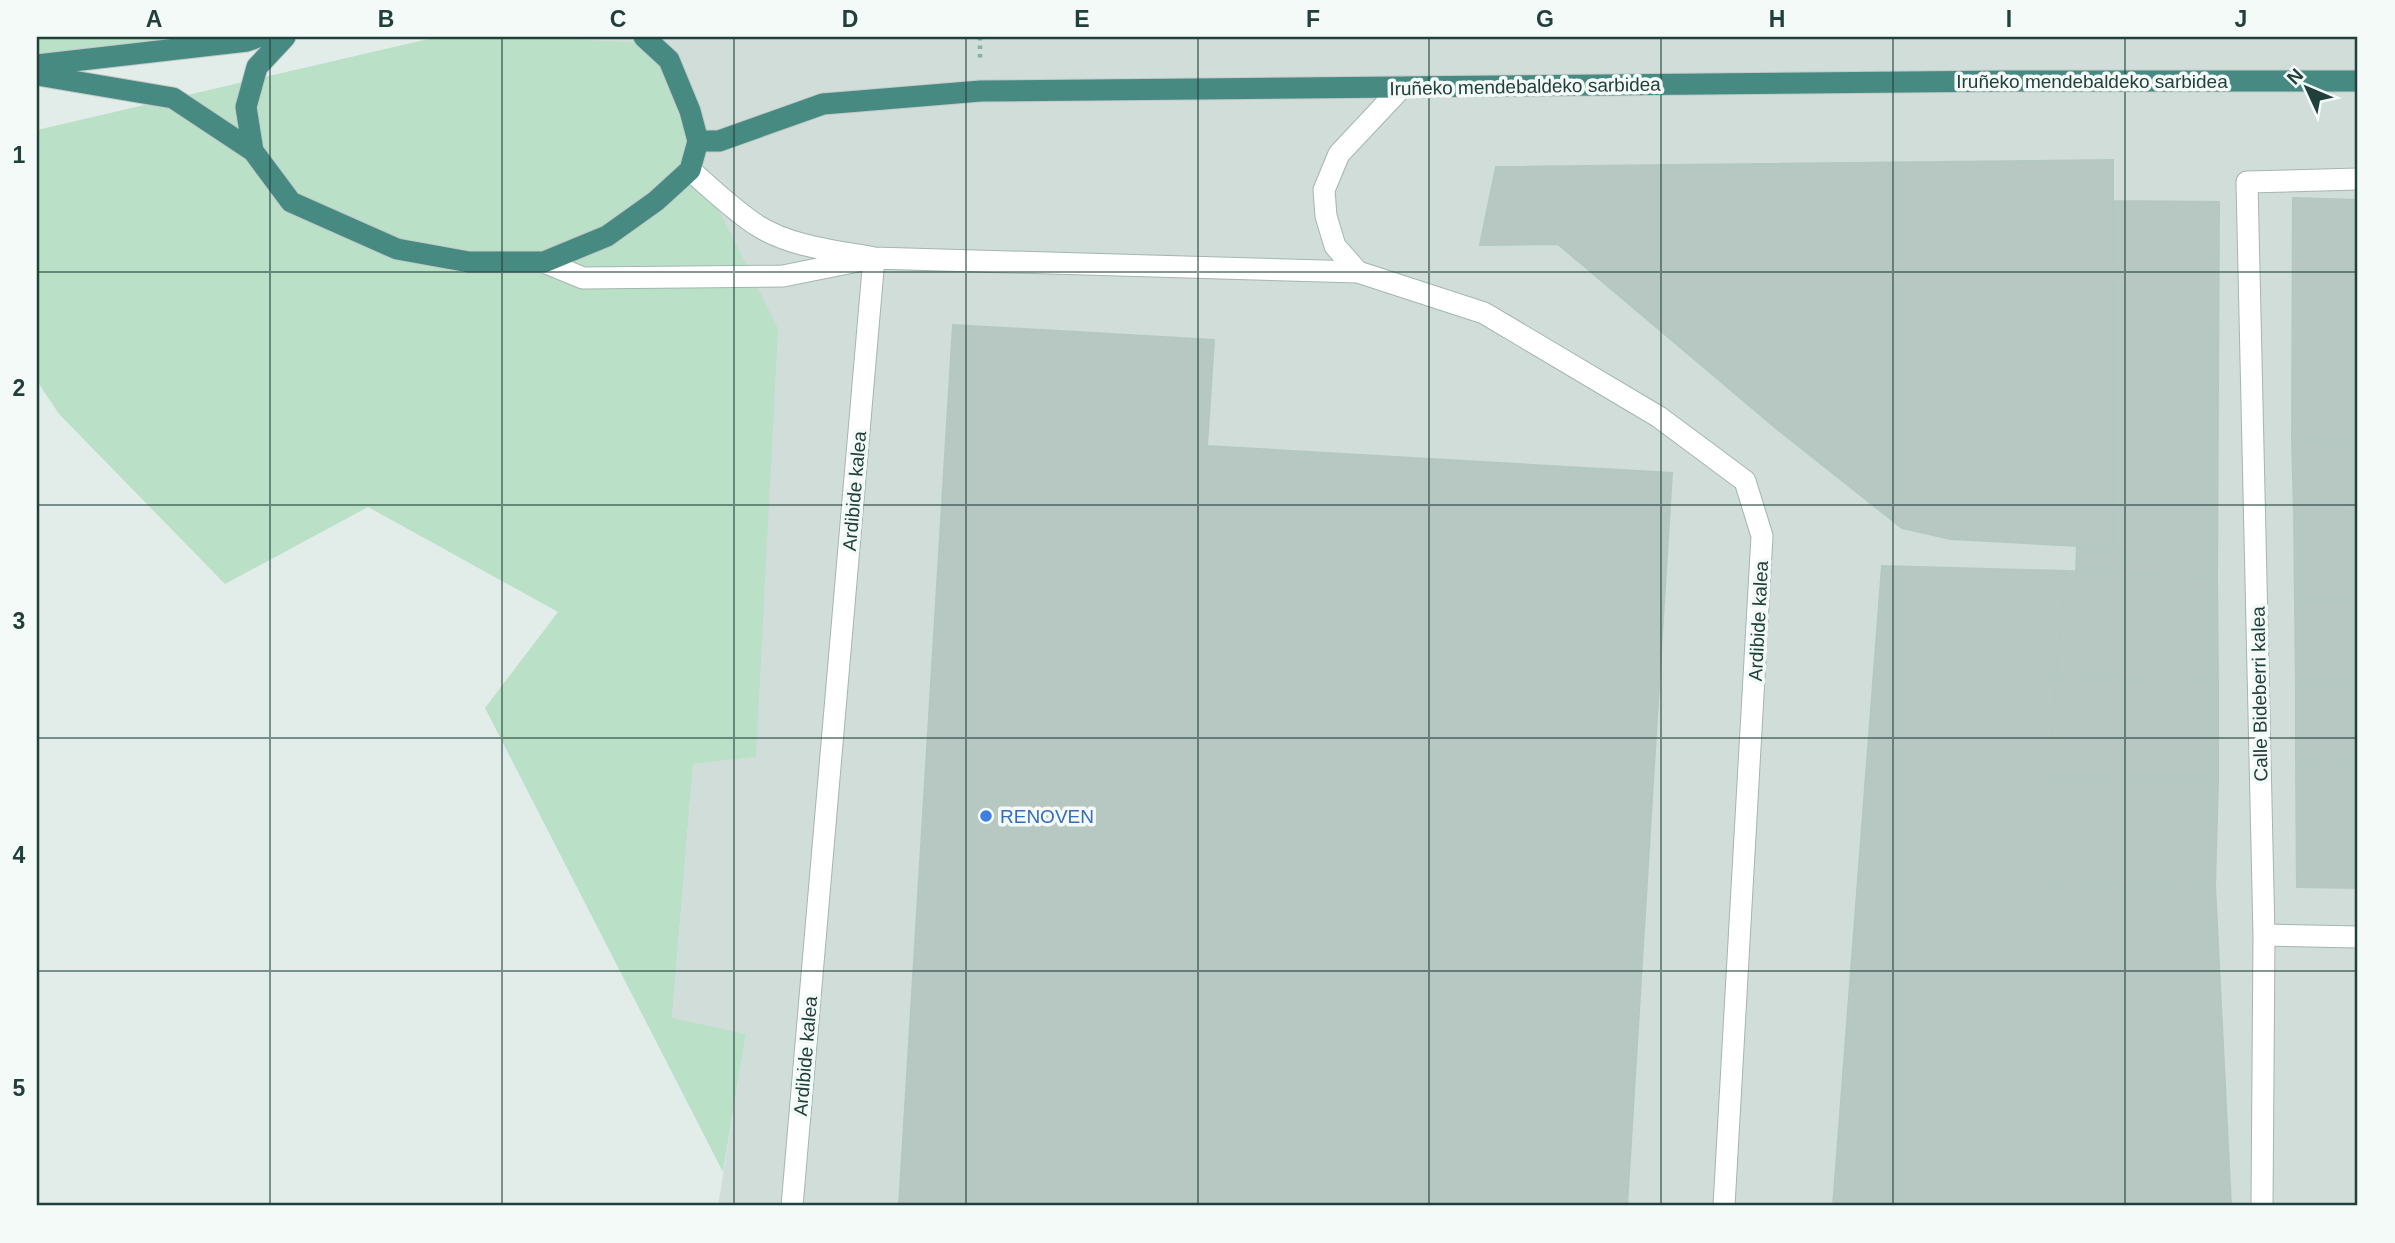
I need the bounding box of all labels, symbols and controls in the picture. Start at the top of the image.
text: A [146,6,162,32]
text: B [378,6,394,32]
text: C [610,6,626,32]
text: D [842,6,858,32]
text: E [1074,6,1090,32]
text: F [1306,6,1320,32]
text: G [1536,6,1554,32]
text: H [1769,6,1785,32]
text: I [2006,6,2012,32]
text: J [2235,6,2247,32]
north arrow [2272,52,2342,122]
text: N [2283,64,2307,89]
street label: Iruñeko mendebaldeko sarbidea [1956,71,2228,92]
street label: Iruñeko mendebaldeko sarbidea [1389,74,1661,99]
text: 1 [13,142,26,168]
text: 2 [13,375,25,401]
street label: Ardibide kalea [839,430,870,552]
street label: Ardibide kalea [1745,560,1772,682]
street label: Calle Bideberri kalea [2247,606,2272,782]
text: 3 [13,608,25,634]
place label: RENOVEN [1000,806,1094,827]
marker: RENOVEN [978,808,994,824]
text: 4 [13,842,26,868]
street label: Ardibide kalea [790,995,821,1117]
text: 5 [13,1075,26,1101]

